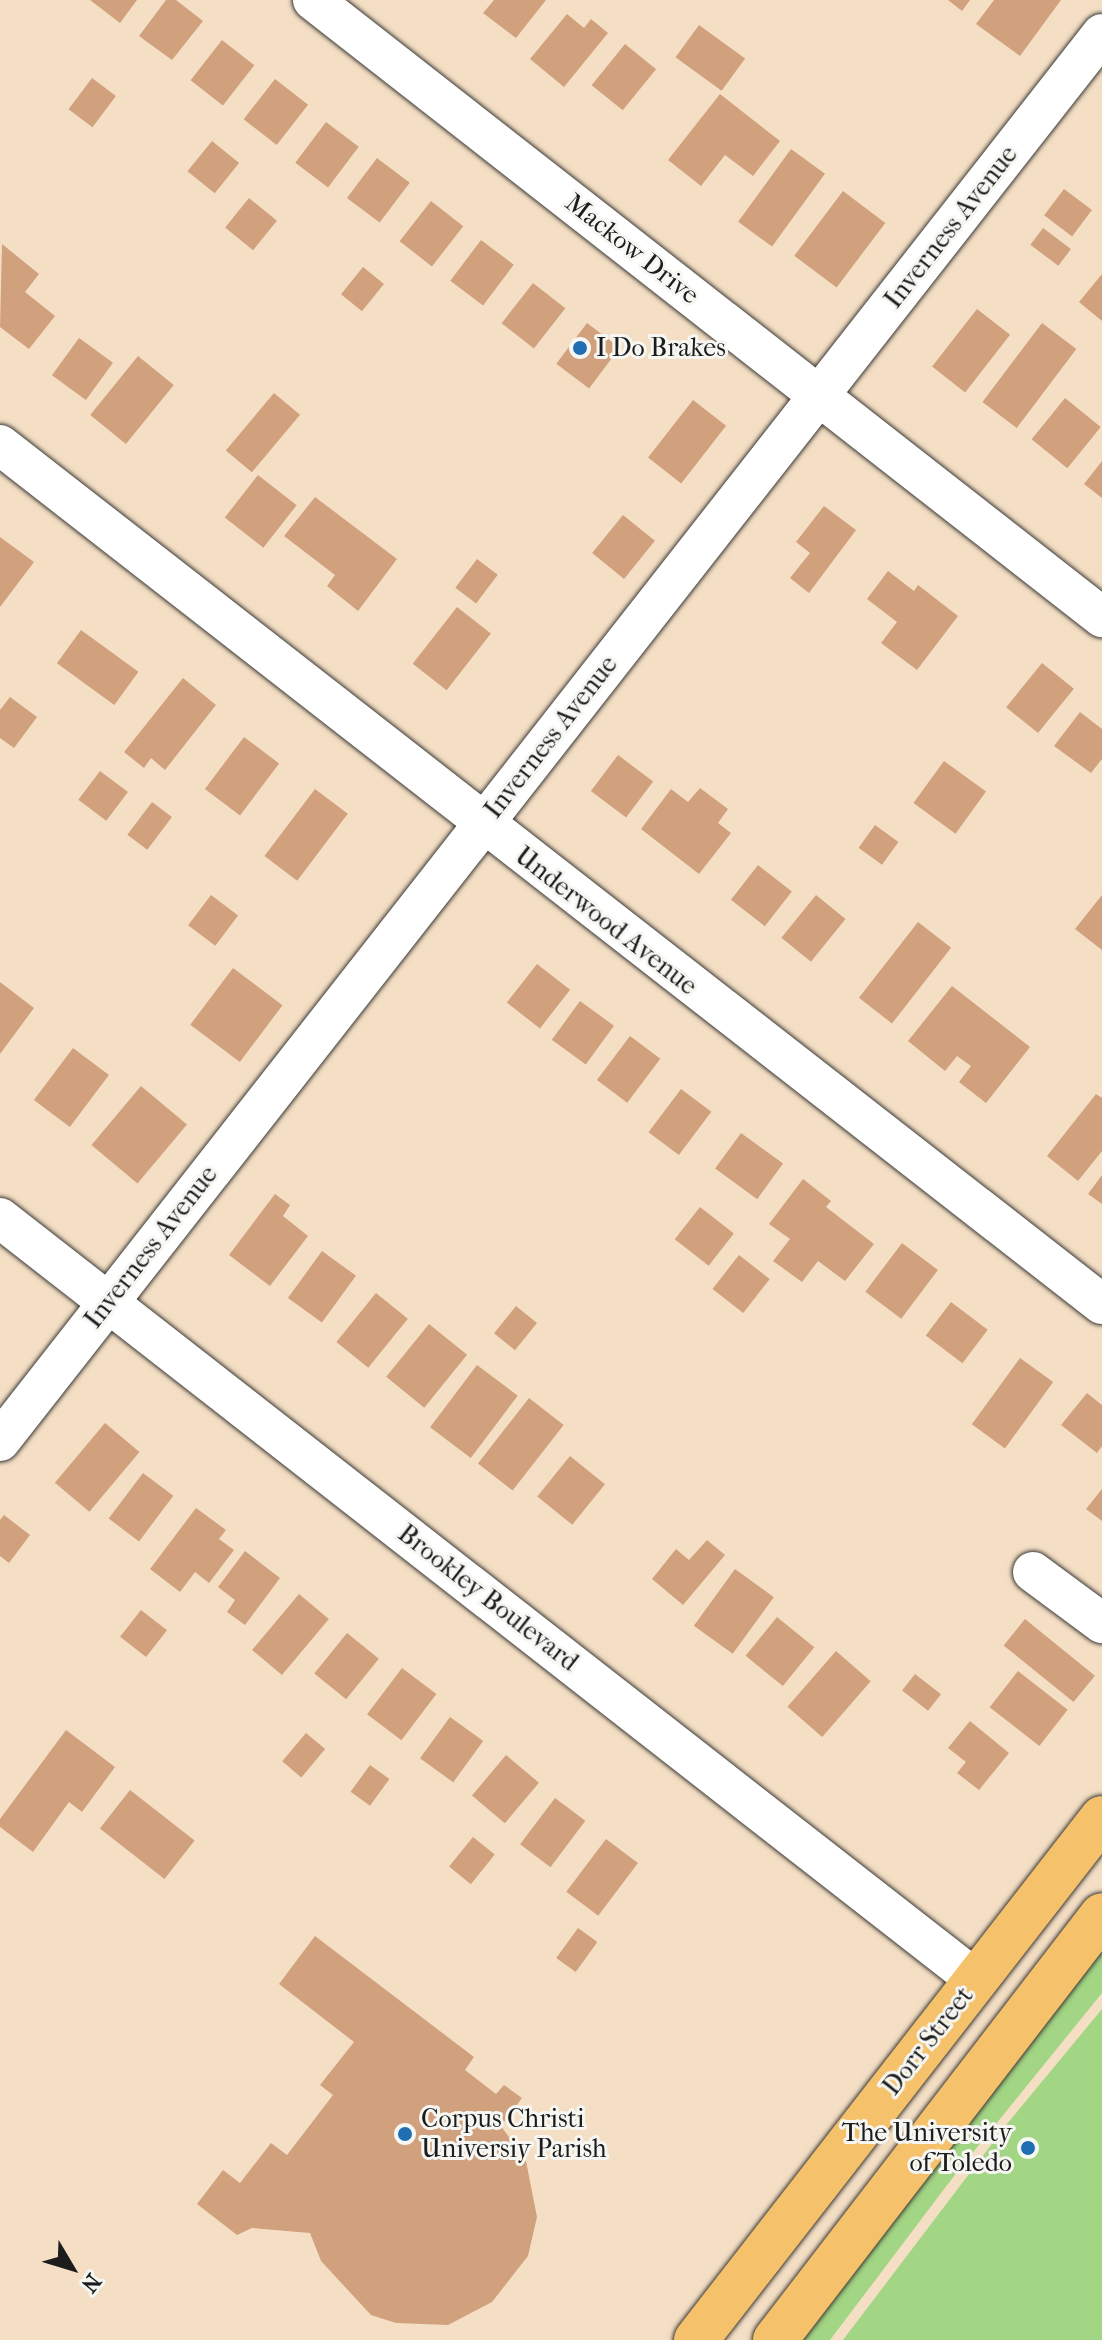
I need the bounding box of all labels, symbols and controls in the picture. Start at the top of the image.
street label: Inverness Avenue [878,140,1024,314]
street label: Mackow Drive [559,187,705,311]
place label: I Do Brakes [596,332,726,364]
marker: I Do Brakes [571,339,589,357]
street label: Inverness Avenue [478,650,624,824]
street label: Underwood Avenue [509,840,703,1002]
street label: Inverness Avenue [78,1160,224,1334]
street label: Brookley Boulevard [392,1518,584,1678]
street label: Dorr Street [876,1981,980,2101]
place label: Corpus Christi Universiy Parish [421,2103,607,2164]
place label: The University of Toledo [842,2117,1012,2178]
marker: Corpus Christi Universiy Parish [396,2125,414,2143]
marker: The University of Toledo [1019,2139,1037,2157]
north arrow [32,2228,112,2308]
text: N [76,2268,106,2297]

